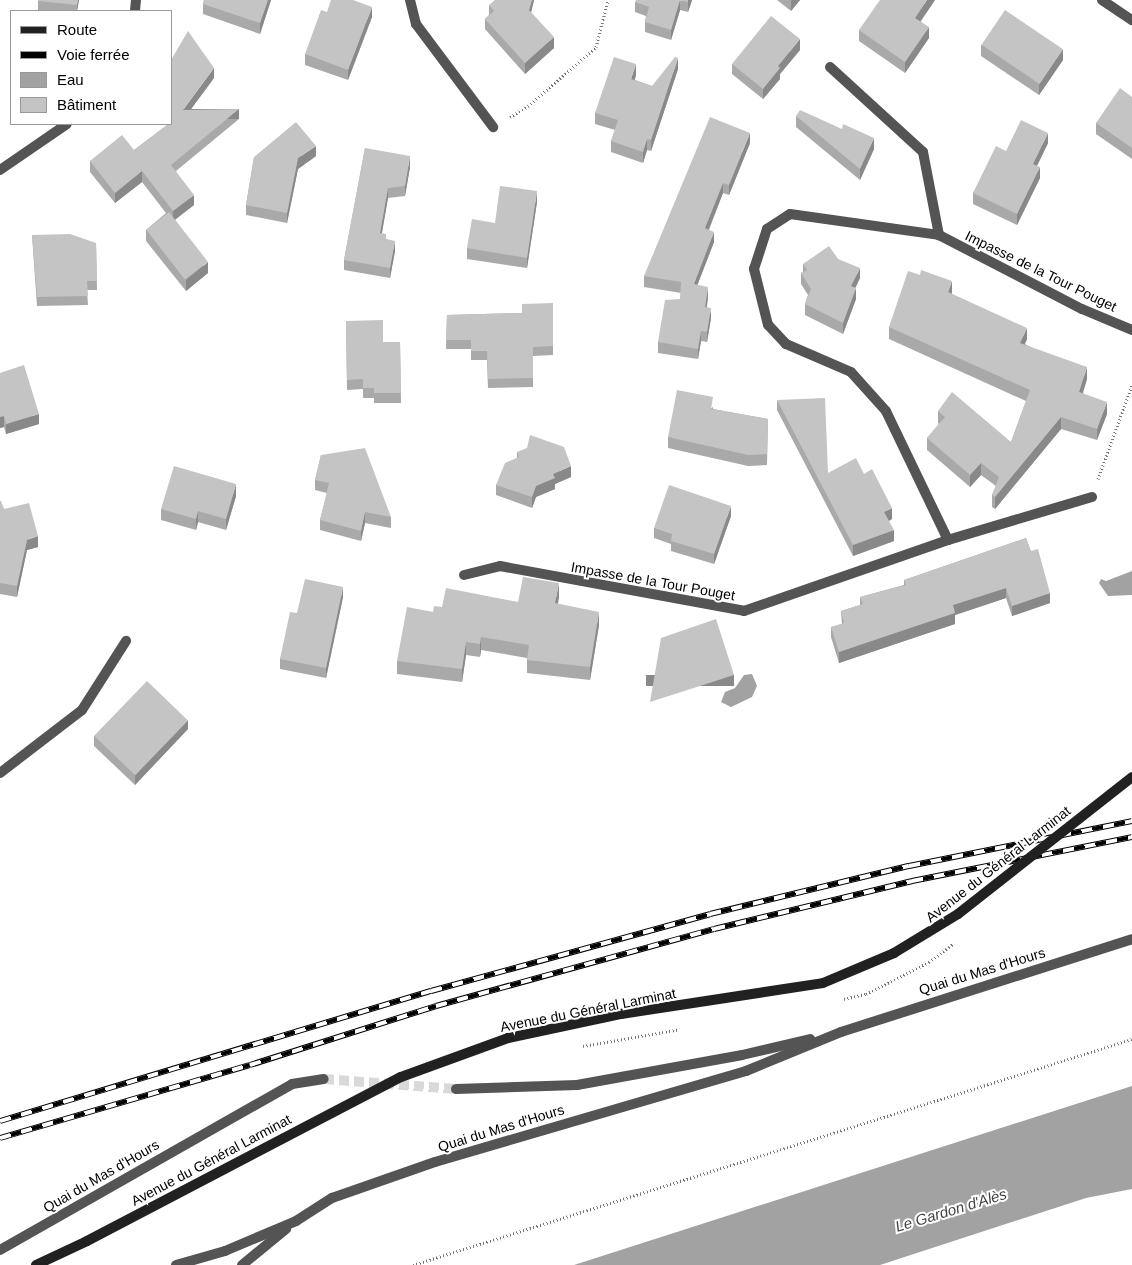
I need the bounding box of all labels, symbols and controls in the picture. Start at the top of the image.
legend [10,10,172,125]
text: Route [57,21,97,38]
text: Voie ferrée [57,46,130,63]
text: Eau [57,71,84,88]
text: Bâtiment [57,96,116,113]
street label: Impasse de la Tour Pouget [962,227,1120,315]
street label: Impasse de la Tour Pouget [570,558,736,604]
street label: Avenue du Général Larminat [922,802,1074,926]
street label: Quai du Mas d'Hours [917,944,1047,998]
street label: Avenue du Général Larminat [499,985,677,1035]
street label: Quai du Mas d'Hours [436,1101,566,1155]
street label: Avenue du Général Larminat [128,1111,294,1209]
street label: Quai du Mas d'Hours [40,1136,162,1216]
water label: Le Gardon d'Alès [893,1185,1009,1235]

